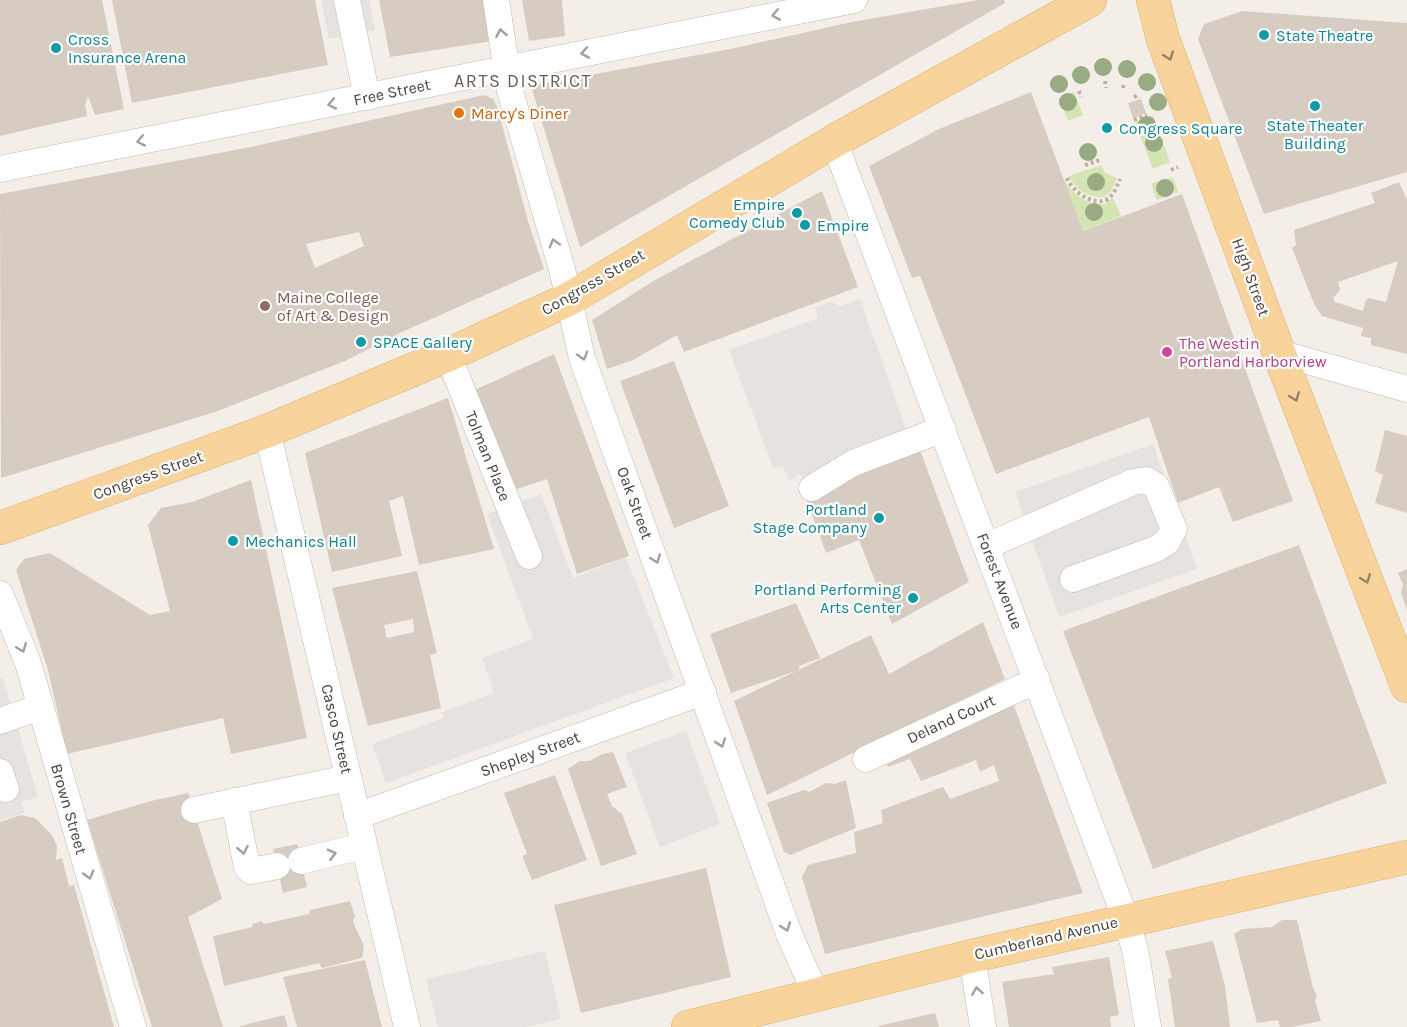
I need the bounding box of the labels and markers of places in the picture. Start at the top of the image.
place label: State Theatre [1276,26,1373,45]
marker: State Theatre [1257,28,1271,42]
place label: Cross Insurance Arena [68,30,186,67]
marker: Cross Insurance Arena [49,41,63,55]
marker: State Theater Building [1308,99,1322,113]
place label: Marcy's Diner [471,104,568,123]
marker: Marcy's Diner [452,106,466,120]
place label: State Theater Building [1266,116,1364,153]
place label: Congress Square [1119,119,1242,138]
marker: Congress Square [1100,121,1114,135]
place label: Empire Comedy Club [689,195,785,232]
marker: Empire Comedy Club [790,206,804,220]
place label: Empire [817,216,869,235]
marker: Empire [798,218,812,232]
place label: Maine College of Art & Design [277,288,389,325]
marker: Maine College of Art & Design [258,299,272,313]
place label: SPACE Gallery [373,333,473,352]
place label: The Westin Portland Harborview [1179,334,1327,371]
marker: SPACE Gallery [354,335,368,349]
marker: The Westin Portland Harborview [1160,345,1174,359]
place label: Portland Stage Company [753,500,868,537]
marker: Portland Stage Company [872,511,886,525]
place label: Mechanics Hall [245,532,357,551]
marker: Mechanics Hall [226,534,240,548]
place label: Portland Performing Arts Center [754,580,901,617]
marker: Portland Performing Arts Center [906,591,920,605]

